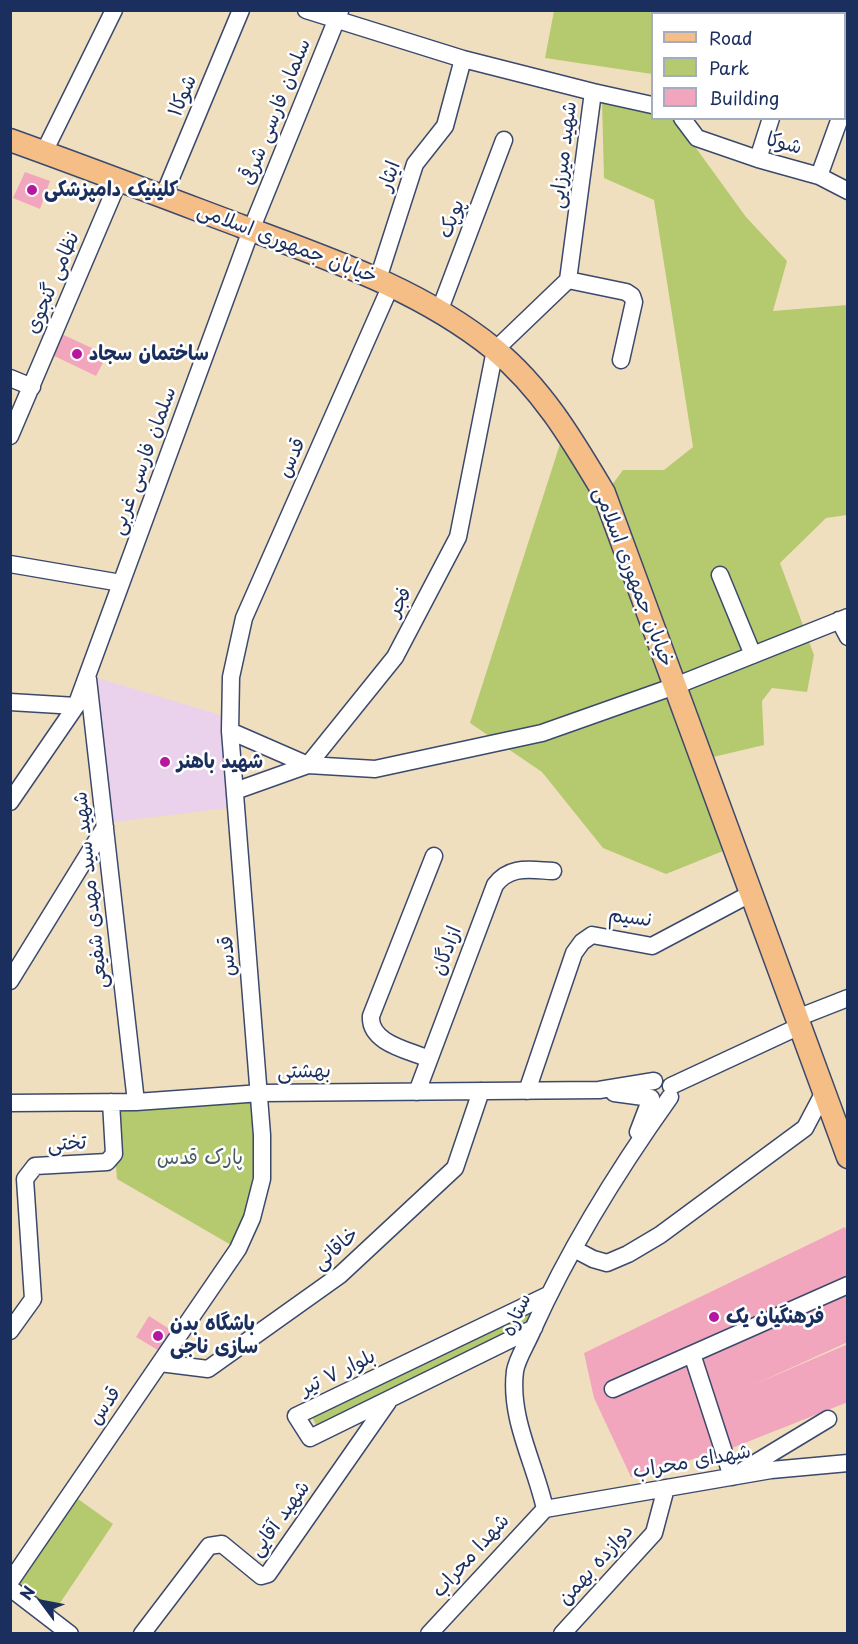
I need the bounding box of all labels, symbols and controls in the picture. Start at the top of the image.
legend [651,12,846,120]
text: Road [709,24,753,51]
street label: سلمان فارسی شرقی [236,35,316,189]
text: Park [709,54,749,81]
street label: شوکا۱ [164,71,202,121]
text: Building [709,84,779,111]
street label: شهید میرزایی [546,100,582,210]
street label: شوکا [764,128,804,160]
street label: ایثار [374,158,406,194]
place label: کلینیک دامپزشکی [44,178,178,202]
marker: کلینیک دامپزشکی [25,183,39,197]
street label: پوپک [434,196,470,242]
street label: خیابان جمهوری اسلامی [194,199,380,289]
street label: نظامی گنجوی [21,228,85,338]
place label: ساختمان سجاد [89,342,209,366]
marker: ساختمان سجاد [70,347,84,361]
street label: سلمان فارسی غربی [106,384,182,538]
street label: قدس [273,434,311,482]
street label: خیابان جمهوری اسلامی [588,484,678,670]
street label: فجر [382,583,418,621]
place label: شهید باهنر [177,750,263,774]
marker: شهید باهنر [158,755,172,769]
street label: شهید سید مهدی شفیعی [69,790,113,990]
street label: نسیم [607,903,653,933]
street label: ازادگان [427,923,467,979]
street label: قدس [214,935,242,977]
street label: بهشتی [277,1060,331,1084]
street label: تختی [47,1131,87,1157]
park label: پارک قدس [157,1146,243,1170]
street label: خاقانی [308,1223,364,1275]
street label: ستاره [497,1290,537,1340]
place label: فرهنگیان یک [726,1305,824,1329]
marker: فرهنگیان یک [707,1310,721,1324]
place label: باشگاه بدن سازی ناجی [170,1312,258,1359]
marker: باشگاه بدن سازی ناجی [151,1329,165,1343]
street label: بلوار ۷ تیر [296,1344,380,1402]
street label: قدس [84,1382,126,1430]
street label: شهدای محراب [631,1440,753,1484]
street label: شهید آقایی [244,1476,316,1562]
street label: شهدا محراب [427,1509,515,1603]
street label: دوازده بهمن [553,1519,639,1611]
north arrow [12,1572,72,1632]
text: N [13,1581,40,1604]

